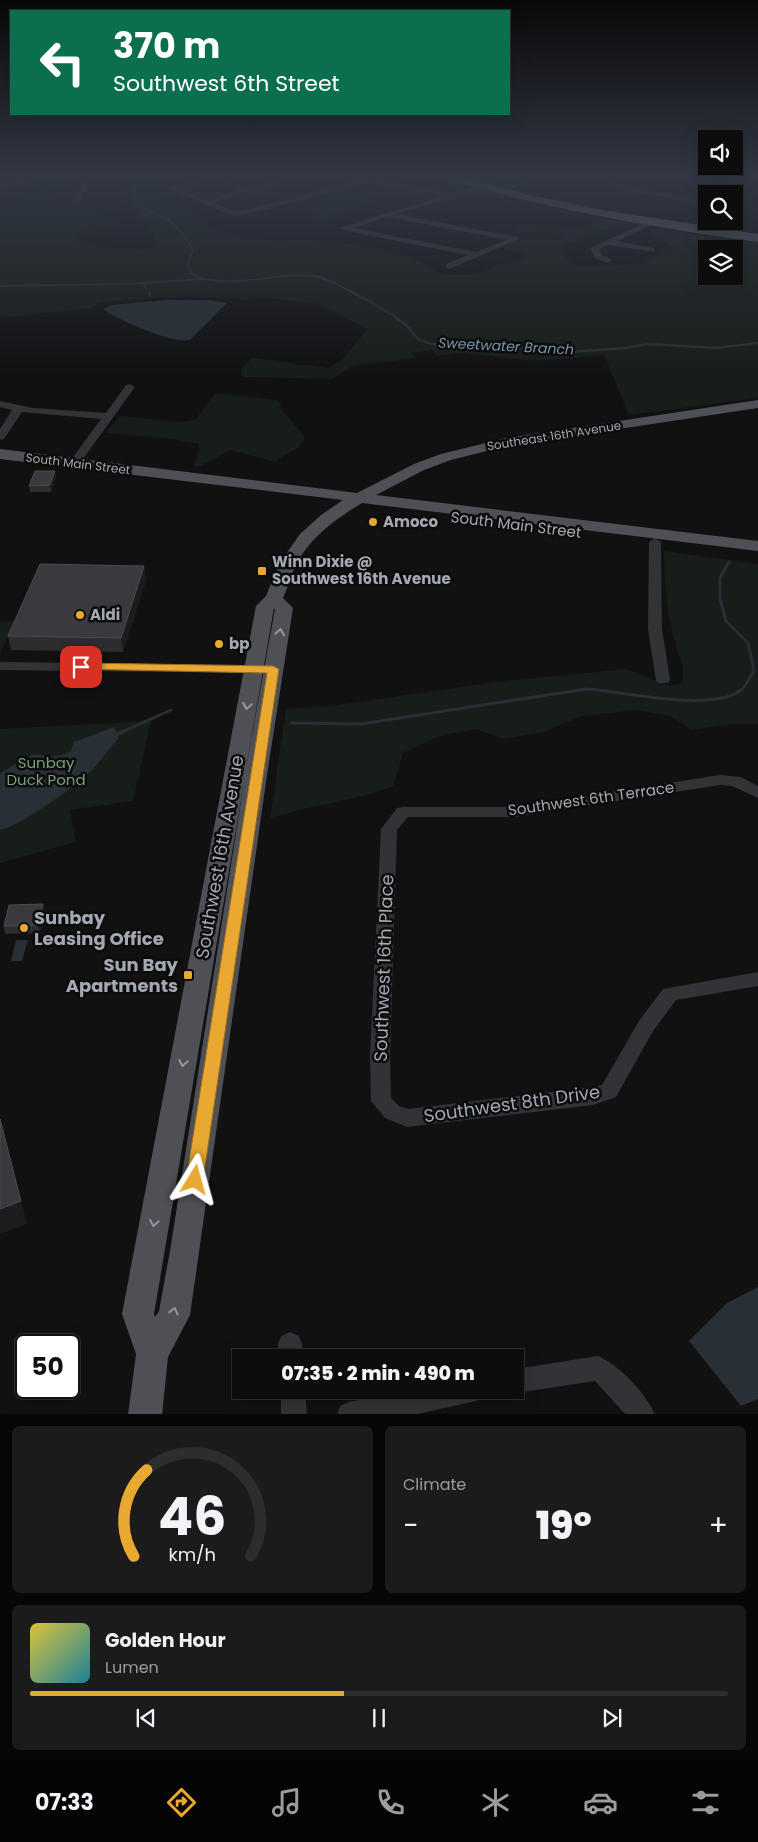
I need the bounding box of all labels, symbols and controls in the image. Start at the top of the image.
text: 370 m [113,21,220,70]
icon: left [30,30,95,95]
text: Southwest 6th Street [113,68,340,99]
map controls [698,130,743,285]
button: sound [698,130,743,175]
button: search [698,185,743,230]
button: layers [698,240,743,285]
water label: Sweetwater Branch [438,332,574,360]
street label: Southeast 16th Avenue [486,417,622,455]
street label: South Main Street [25,449,131,478]
street label: South Main Street [450,506,583,543]
place label: Amoco [383,511,439,532]
marker: Amoco [367,516,379,528]
place label: Winn Dixie @ Southwest 16th Avenue [272,551,451,589]
marker: Winn Dixie @ Southwest 16th Avenue [256,565,268,577]
place label: Aldi [90,604,120,625]
marker: Aldi [74,609,86,621]
one-way arrow [274,628,284,637]
place label: bp [229,633,249,654]
marker: bp [213,638,225,650]
pin [60,646,102,688]
icon: arrive [67,653,95,681]
one-way arrow [242,701,253,710]
park label: Sunbay Duck Pond [6,752,86,790]
street label: Southwest 16th Avenue [189,753,250,961]
street label: Southwest 6th Terrace [506,776,675,821]
street label: Southwest 16th Place [368,874,399,1062]
place label: Sunbay Leasing Office [34,905,164,951]
marker: Sunbay Leasing Office [18,922,30,934]
place label: Sun Bay Apartments [66,952,179,998]
marker: Sun Bay Apartments [182,969,194,981]
one-way arrow [178,1059,189,1067]
street label: Southwest 8th Drive [422,1079,602,1128]
position arrow [168,1153,220,1205]
one-way arrow [150,1219,160,1227]
one-way arrow [169,1307,179,1315]
speed limit sign: 50 [15,1334,80,1399]
text: 07:35 · 2 min · 490 m [281,1360,475,1387]
text: Climate [403,1473,466,1496]
text: 46 [158,1480,227,1553]
text: 19° [536,1499,592,1552]
text: − [403,1506,418,1545]
text: + [709,1506,728,1545]
text: km/h [169,1542,216,1567]
text: Golden Hour [105,1627,226,1654]
text: Lumen [105,1656,159,1679]
icon: previous [132,1704,160,1732]
icon: pause [365,1704,393,1732]
icon: next [598,1704,626,1732]
icon: directions [164,1785,199,1820]
icon: music [269,1785,304,1820]
icon: phone [373,1785,408,1820]
icon: climate [478,1785,513,1820]
icon: car [583,1785,618,1820]
icon: filters [688,1785,723,1820]
text: 07:33 [35,1787,94,1818]

